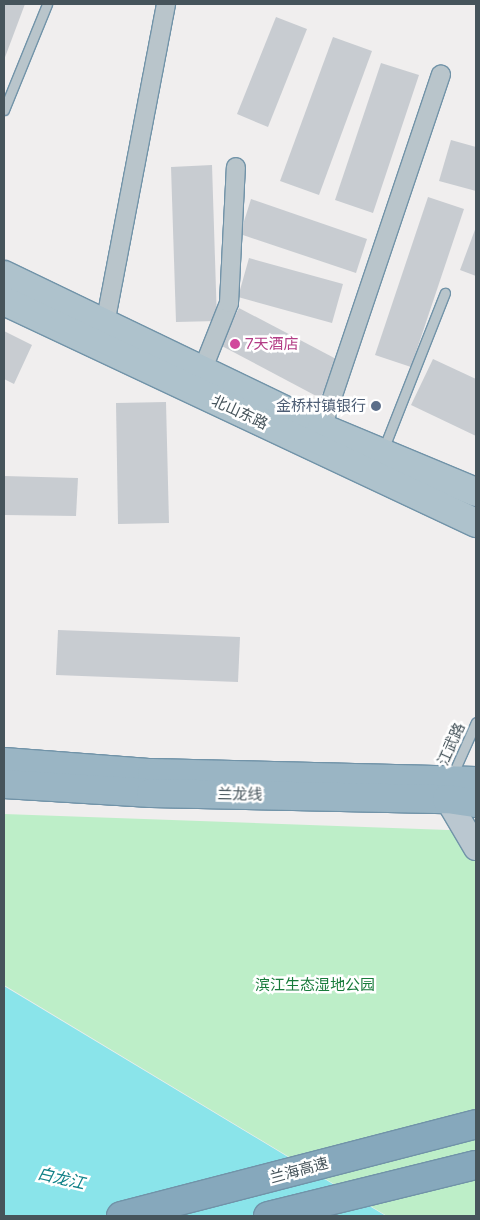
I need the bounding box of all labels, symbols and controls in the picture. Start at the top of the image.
place label: 7天酒店 [245,335,298,353]
marker: 7天酒店 [229,338,241,350]
street label: 北山东路 [209,391,271,433]
place label: 金桥村镇银行 [276,397,366,415]
marker: 金桥村镇银行 [370,400,382,412]
street label: 江武路 [434,720,468,768]
street label: 兰龙线 [217,785,263,803]
park label: 滨江生态湿地公园 [255,976,375,994]
street label: 兰海高速 [268,1154,330,1186]
water label: 白龙江 [35,1164,87,1194]

